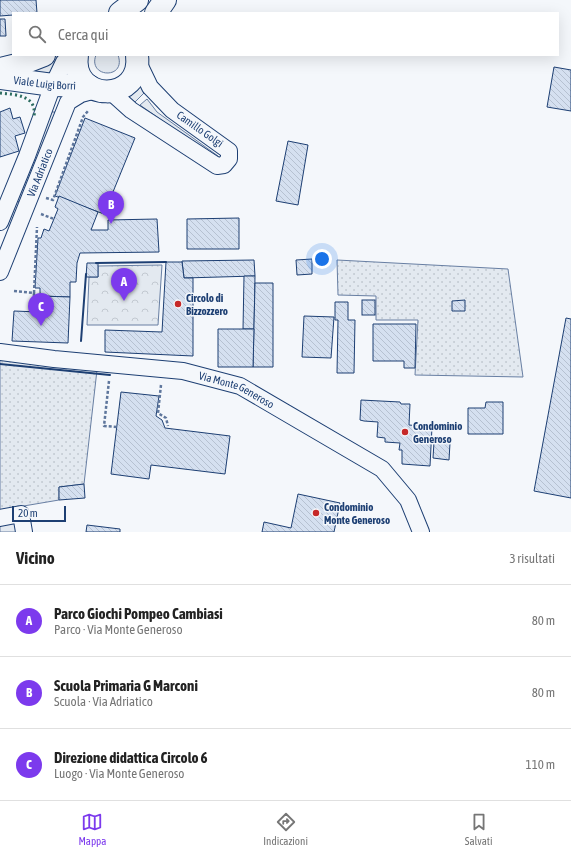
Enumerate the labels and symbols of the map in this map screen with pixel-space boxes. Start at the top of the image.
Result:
street label: Viale Luigi Borri [13,74,76,92]
street label: Camillo Golgi [174,109,226,149]
street label: Via Adriatico [25,147,55,199]
pin: B [98,191,124,224]
your location [312,249,332,269]
pin: A [111,268,137,301]
place label: Circolo di Bizzozzero [186,292,228,317]
pin: C [28,293,54,326]
marker: Circolo di Bizzozzero [173,299,183,309]
street label: Via Monte Generoso [198,369,276,411]
place label: Condominio Generoso [413,420,462,445]
marker: Condominio Generoso [400,427,410,437]
place label: Condominio Monte Generoso [324,501,390,526]
scale bar [12,504,66,523]
marker: Condominio Monte Generoso [311,508,321,518]

